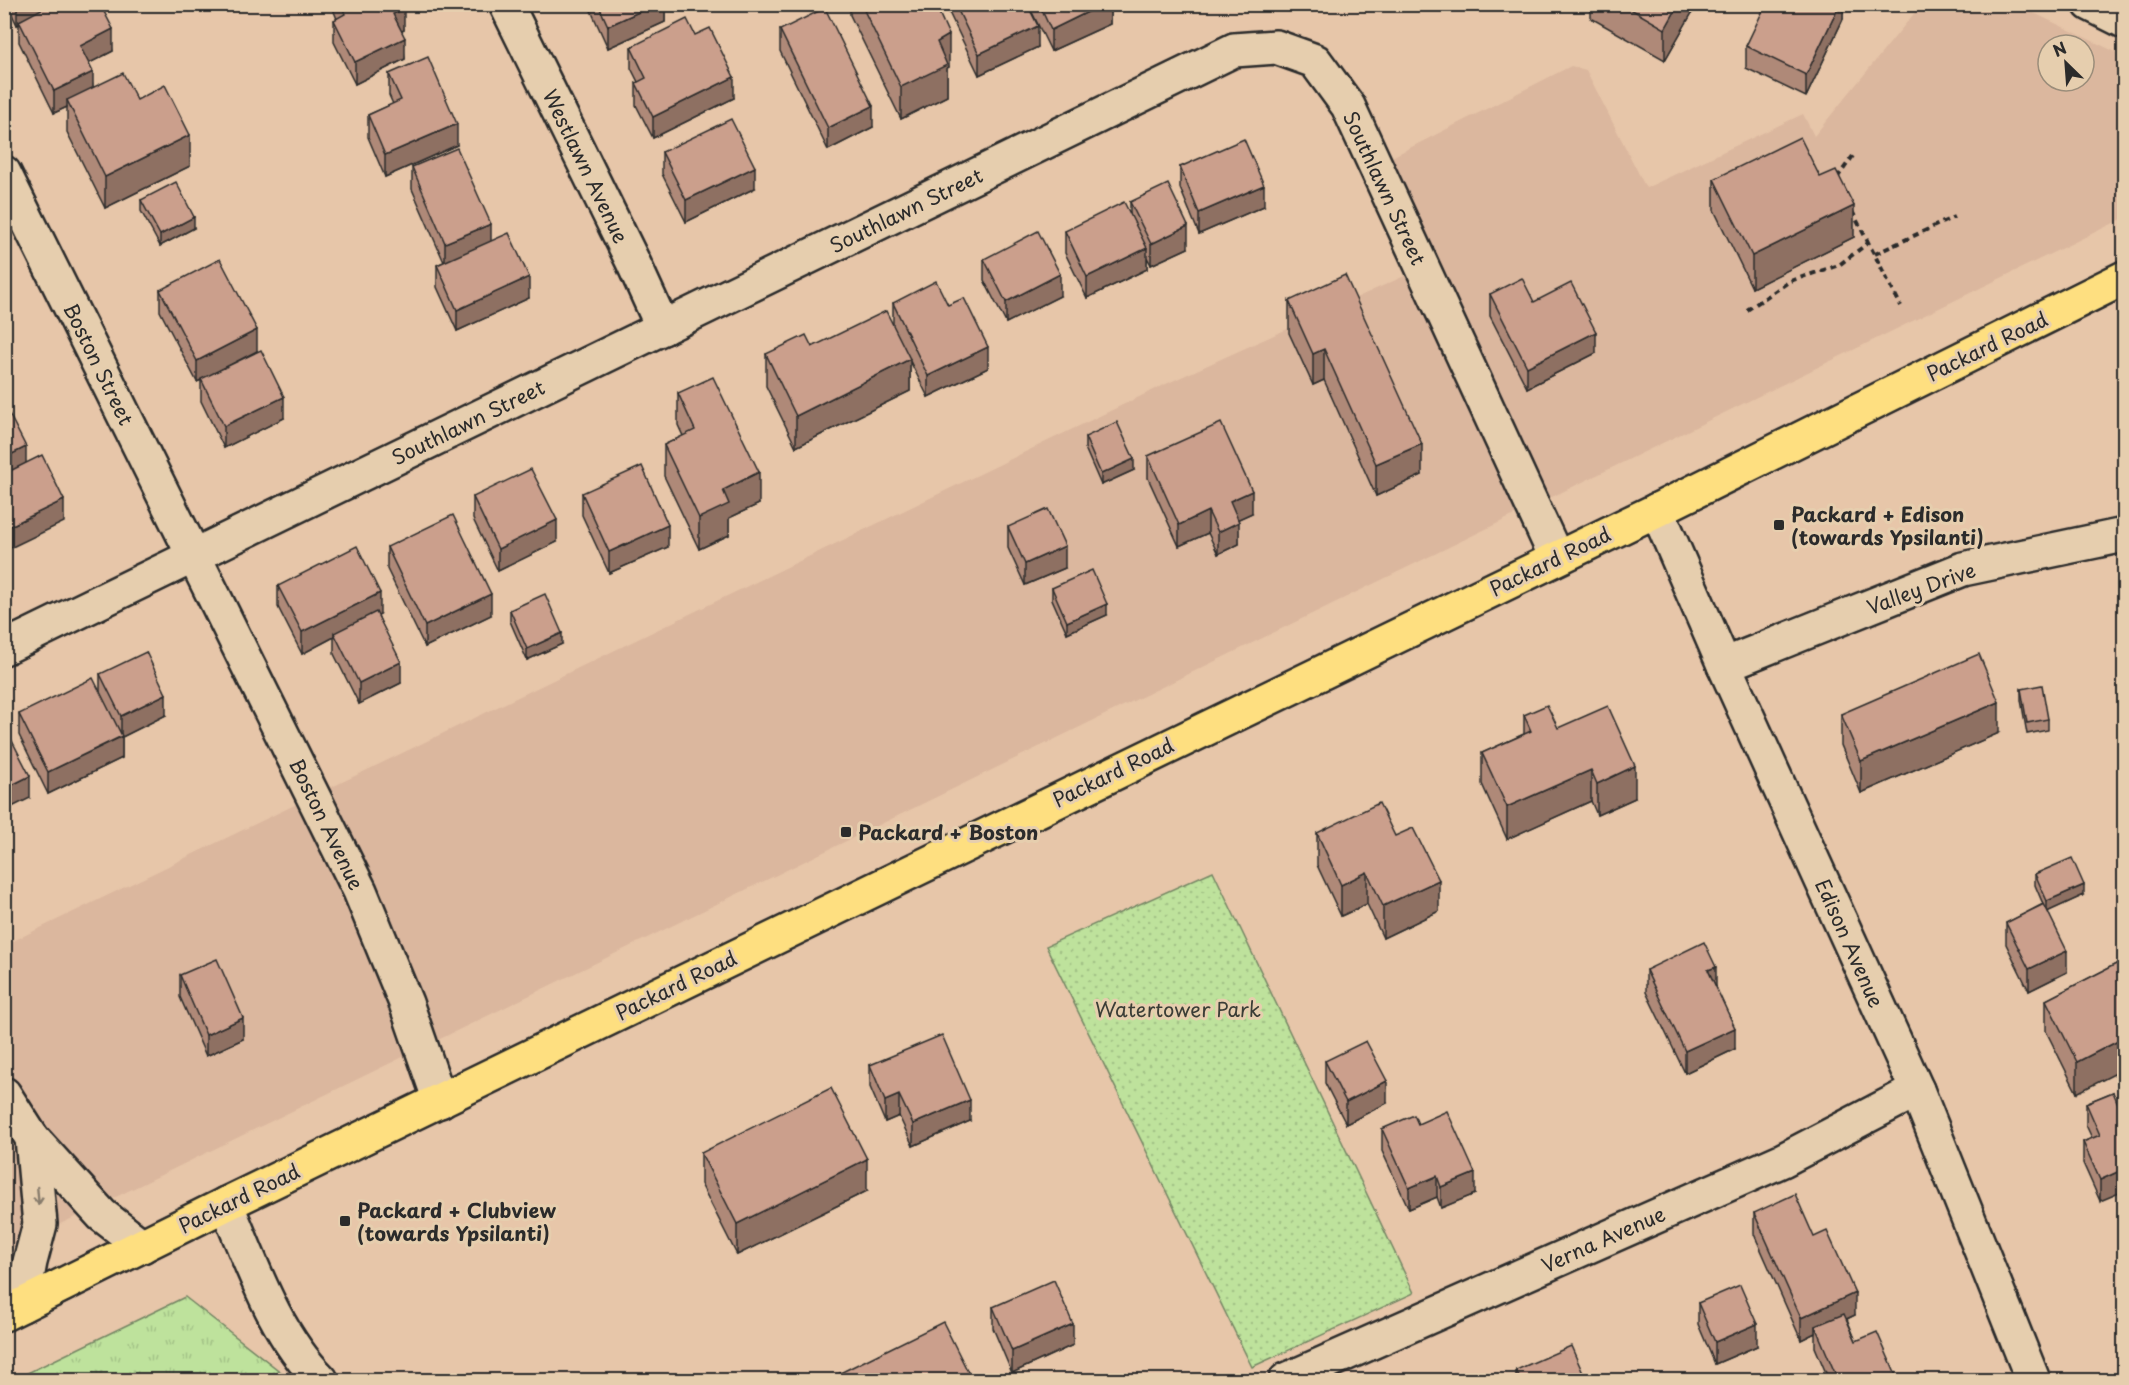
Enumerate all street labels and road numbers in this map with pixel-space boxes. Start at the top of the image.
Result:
street label: Westlawn Avenue [536,84,636,248]
street label: Southlawn Street [1336,106,1434,270]
street label: Southlawn Street [824,160,988,260]
street label: Boston Street [56,298,142,430]
street label: Packard Road [1921,304,2053,388]
street label: Southlawn Street [386,372,550,472]
street label: Packard Road [1484,519,1616,603]
street label: Valley Drive [1862,554,1980,622]
street label: Packard Road [1047,730,1179,814]
street label: Boston Avenue [282,753,372,895]
street label: Edison Avenue [1808,874,1892,1012]
street label: Packard Road [610,943,742,1027]
street label: Packard Road [173,1156,305,1240]
street label: Verna Avenue [1536,1198,1670,1280]

